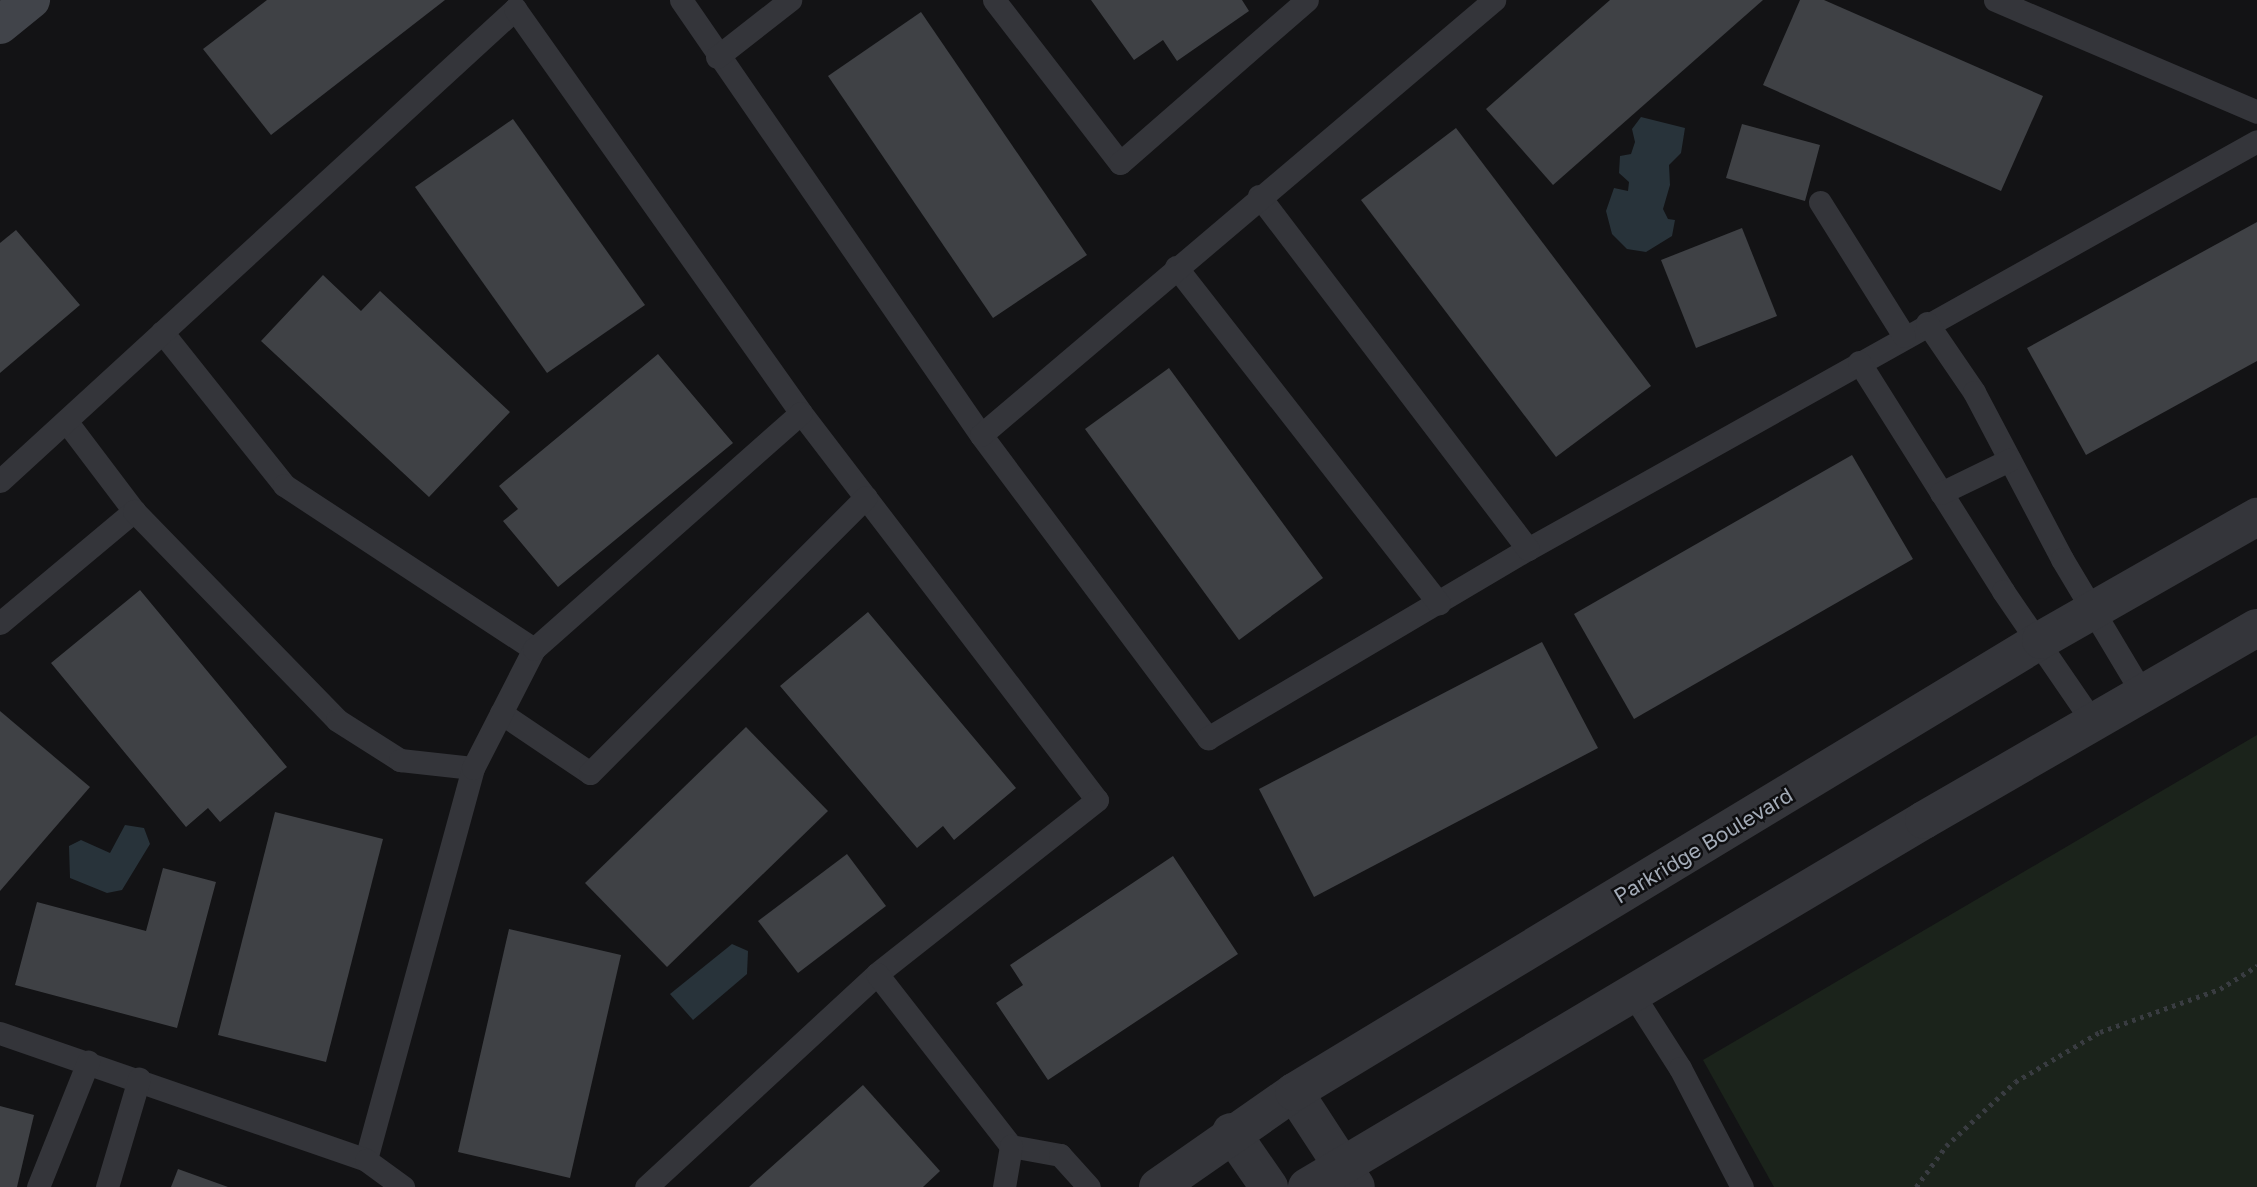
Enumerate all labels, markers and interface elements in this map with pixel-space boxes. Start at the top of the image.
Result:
street label: Parkridge Boulevard [1609,782,1797,908]

